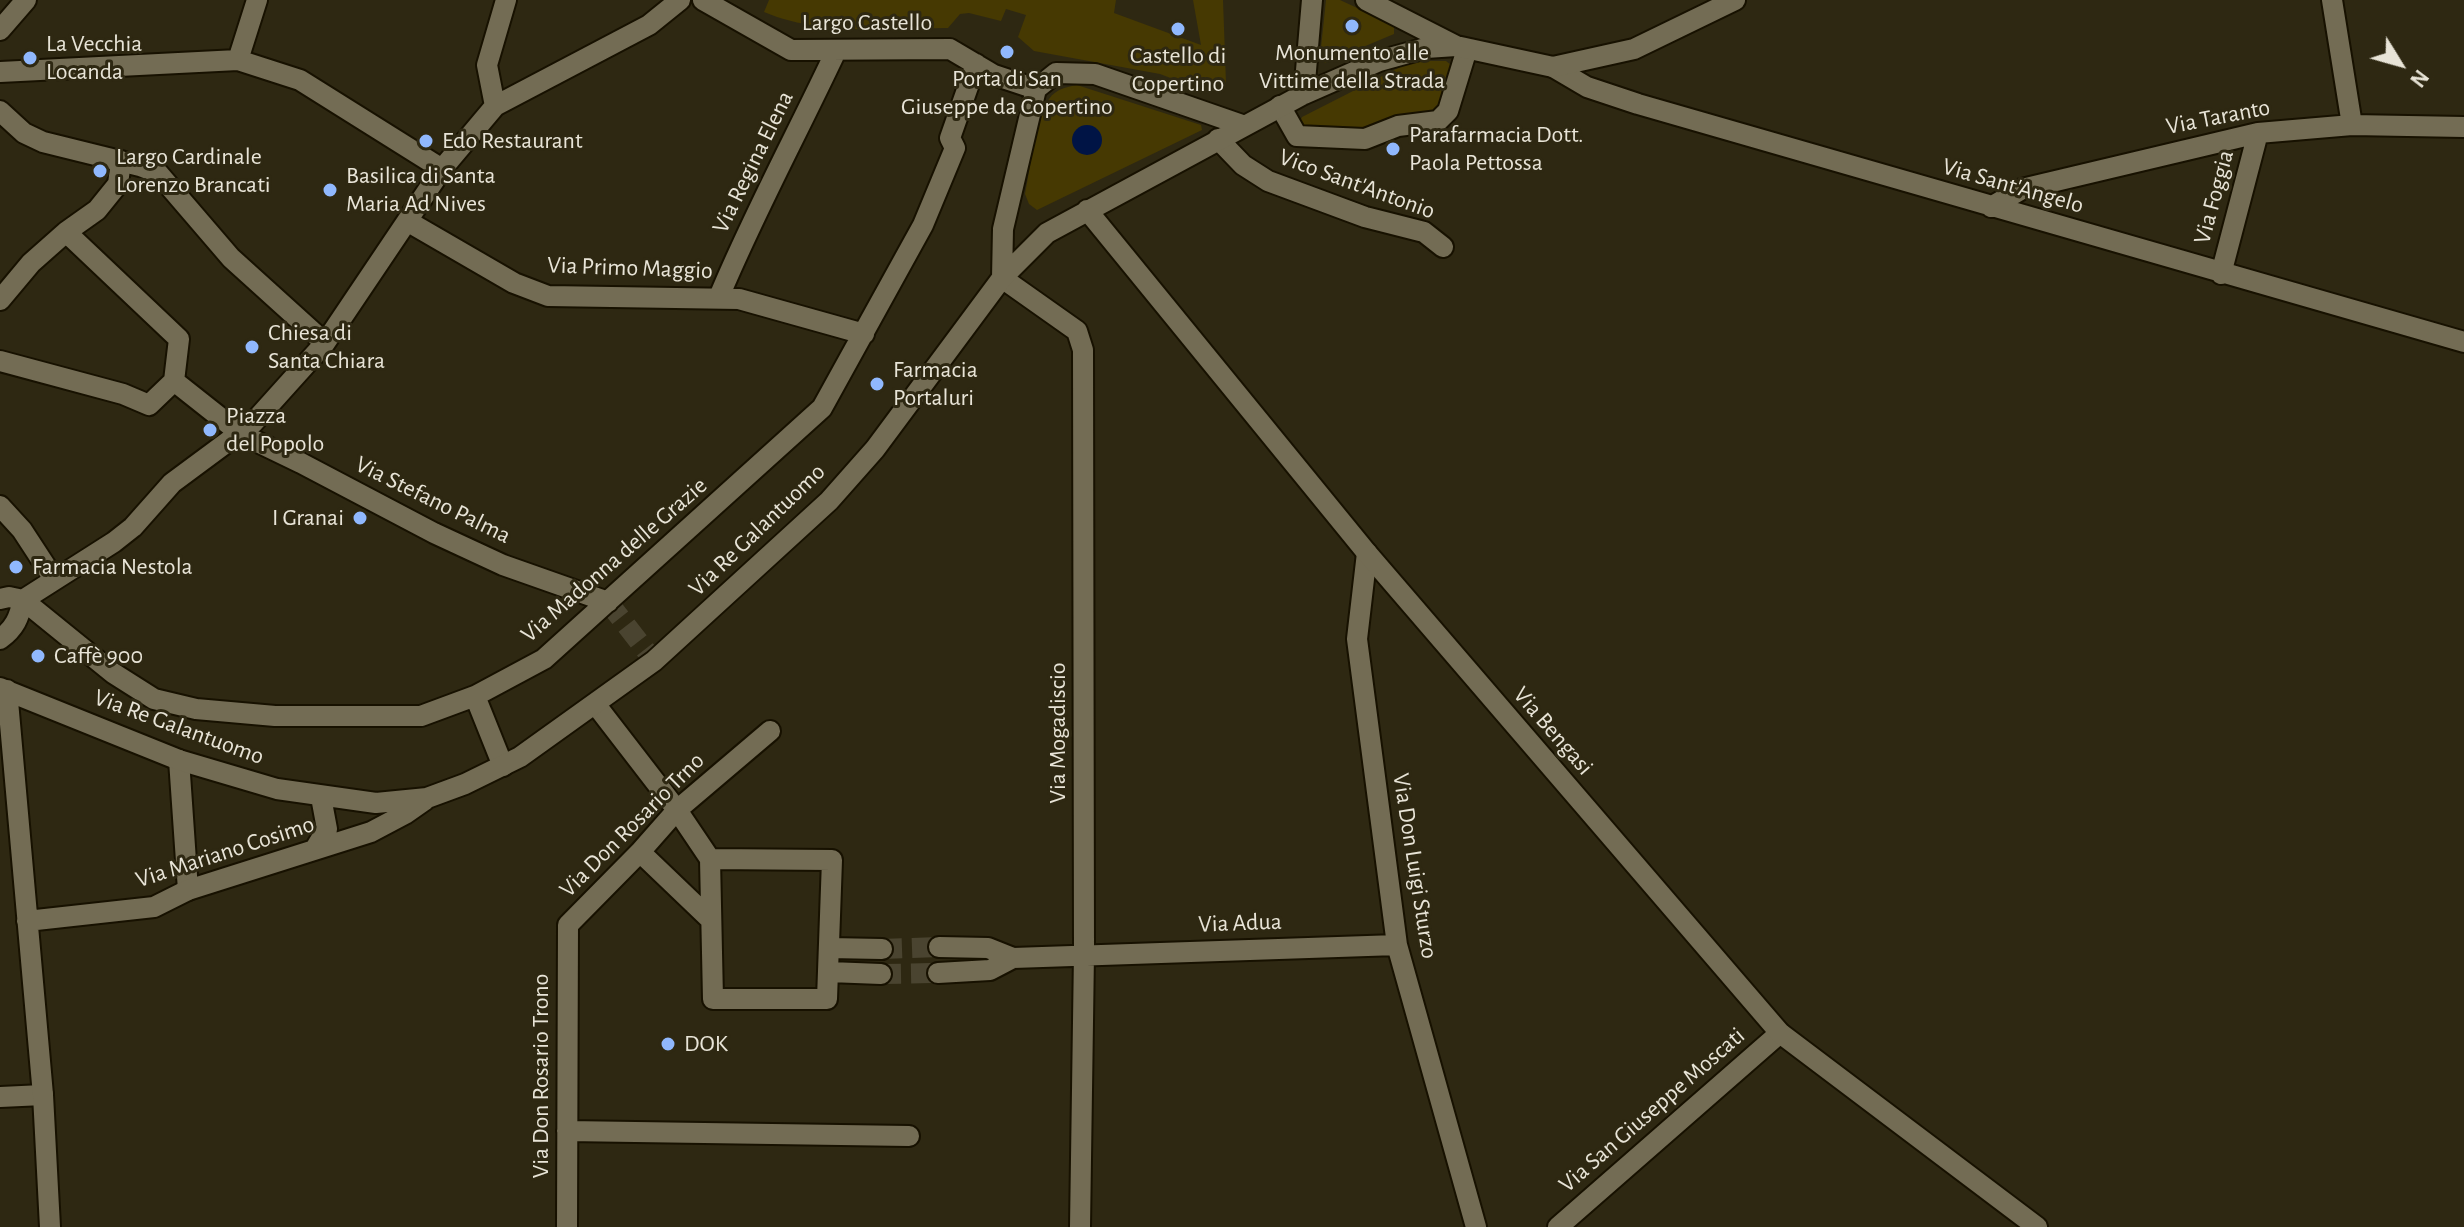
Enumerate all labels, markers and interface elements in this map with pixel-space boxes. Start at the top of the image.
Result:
street label: Largo Castello [802,9,932,37]
marker: Monumento alle Vittime della Strada [1343,17,1361,35]
marker: Castello di Copertino [1169,20,1187,38]
north arrow [2360,24,2440,104]
place label: La Vecchia Locanda [46,30,142,86]
place label: Monumento alle Vittime della Strada [1259,39,1445,95]
place label: Castello di Copertino [1130,42,1226,98]
marker: Porta di San Giuseppe da Copertino [998,43,1016,61]
marker: La Vecchia Locanda [21,49,39,67]
place label: Porta di San Giuseppe da Copertino [901,65,1113,121]
text: N [2406,66,2433,91]
street label: Via Regina Elena [706,86,800,238]
street label: Via Taranto [2164,93,2272,141]
place label: Parafarmacia Dott. Paola Pettossa [1409,121,1583,177]
place label: Edo Restaurant [442,127,583,155]
marker: Edo Restaurant [417,132,435,150]
marker: Parafarmacia Dott. Paola Pettossa [1384,140,1402,158]
street label: Vico Sant'Antonio [1275,142,1439,226]
place label: Largo Cardinale Lorenzo Brancati [116,143,271,199]
street label: Via Foggia [2188,147,2240,247]
street label: Via Sant'Angelo [1939,152,2087,220]
marker: Largo Cardinale Lorenzo Brancati [91,162,109,180]
place label: Basilica di Santa Maria Ad Nives [346,162,495,218]
marker: Basilica di Santa Maria Ad Nives [321,181,339,199]
street label: Via Primo Maggio [547,251,713,285]
place label: Chiesa di Santa Chiara [268,319,385,375]
marker: Chiesa di Santa Chiara [243,338,261,356]
place label: Farmacia Portaluri [893,356,978,412]
marker: Farmacia Portaluri [868,375,886,393]
place label: Piazza del Popolo [226,402,324,458]
marker: Piazza del Popolo [201,421,219,439]
street label: Via Stefano Palma [351,450,515,550]
street label: Via Re Galantuomo [683,458,831,602]
street label: Via Madonna delle Grazie [515,471,713,649]
place label: I Granai [272,504,344,532]
marker: I Granai [351,509,369,527]
place label: Farmacia Nestola [32,553,193,581]
marker: Farmacia Nestola [7,558,25,576]
place label: Caffè 900 [54,642,143,670]
marker: Caffè 900 [29,647,47,665]
street label: Via Mogadiscio [1044,662,1072,804]
street label: Via Bengasi [1507,681,1599,781]
street label: Via Re Galantuomo [90,683,268,771]
street label: Via Don Rosario Trno [554,747,710,903]
street label: Via Don Luigi Sturzo [1386,771,1444,961]
street label: Via Mariano Cosimo [132,810,318,894]
street label: Via Adua [1198,907,1282,939]
street label: Via Don Rosario Trono [527,974,555,1178]
street label: Via San Giuseppe Moscati [1553,1021,1751,1199]
place label: DOK [684,1030,728,1058]
marker: DOK [659,1035,677,1053]

